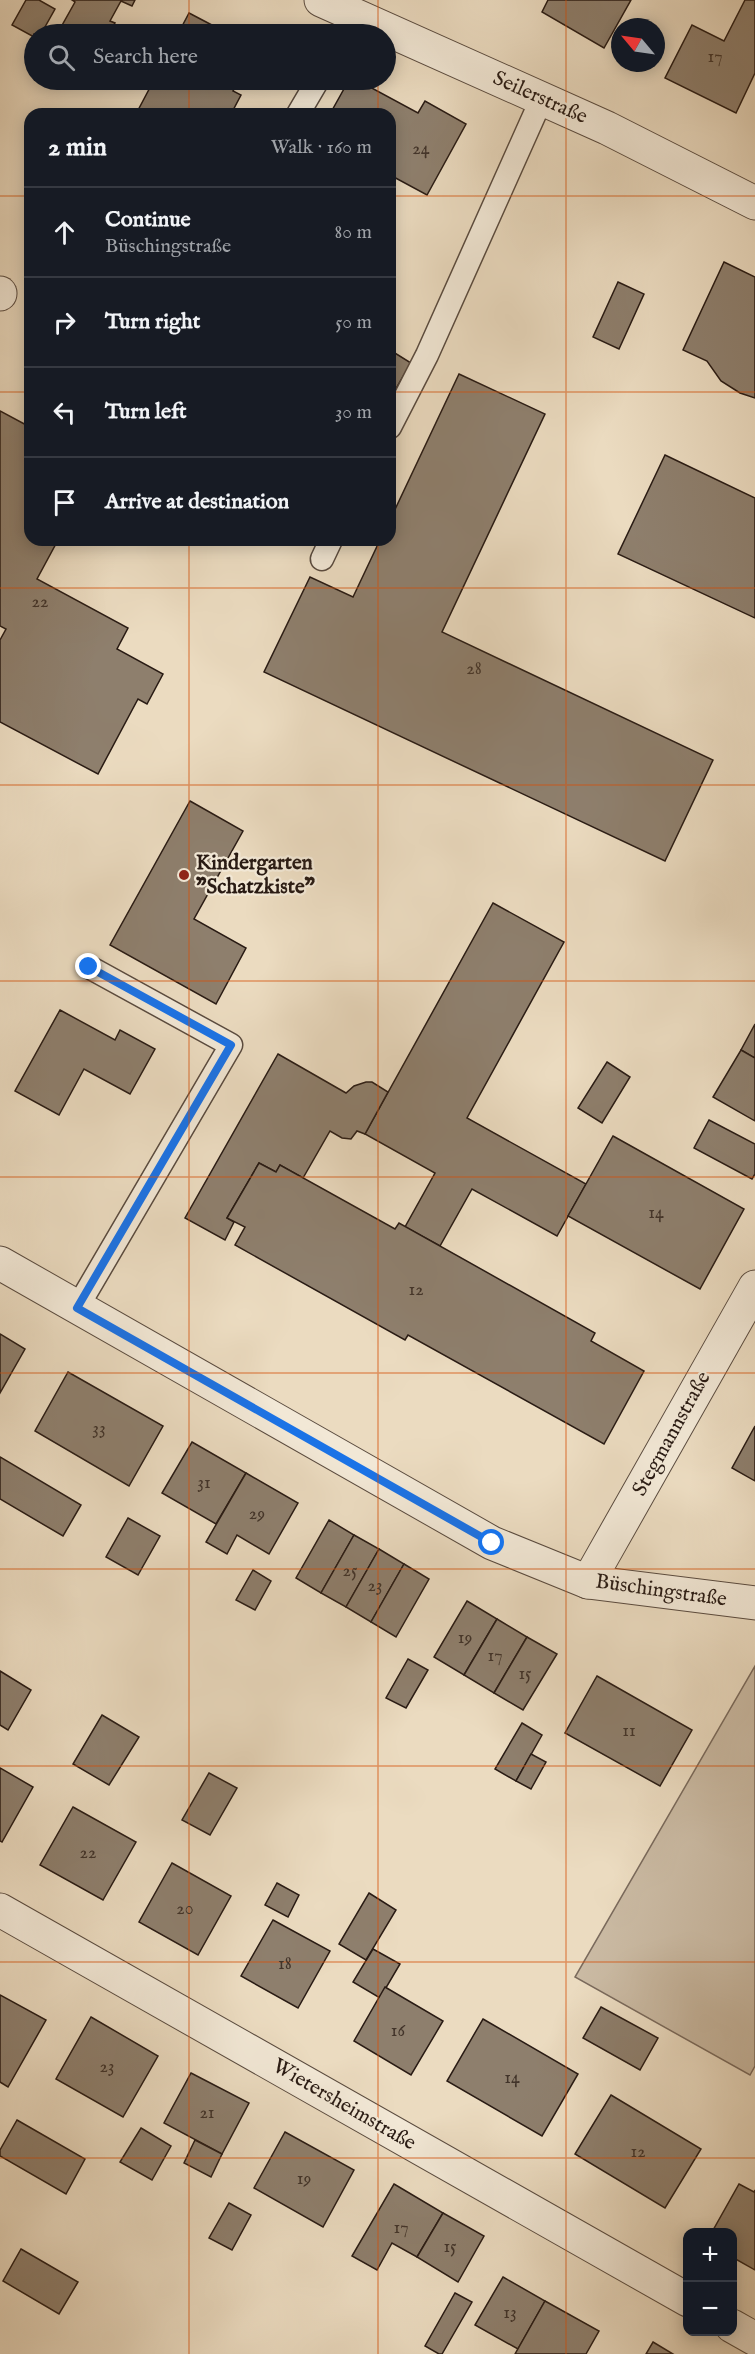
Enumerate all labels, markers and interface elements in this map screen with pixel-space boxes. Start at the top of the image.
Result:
north arrow [611,18,665,72]
search box [24,24,396,90]
icon: search [45,41,78,74]
text: Search here [93,43,198,71]
house number: 17 [707,46,723,69]
street label: Seilerstraße [488,65,592,131]
text: 2 min [48,131,107,164]
text: Walk · 160 m [271,135,372,160]
house number: 24 [412,138,430,161]
text: Continue [105,206,191,234]
icon: ahead [48,216,81,249]
text: 80 m [335,220,372,245]
text: Büschingstraße [105,234,231,259]
icon: right [48,306,81,339]
text: Turn right [105,308,200,336]
text: 50 m [335,310,372,335]
icon: left [48,396,81,429]
text: Turn left [105,398,187,426]
text: 30 m [335,400,372,425]
icon: arrive [48,486,81,519]
text: Arrive at destination [105,488,289,516]
house number: 22 [32,591,48,614]
house number: 28 [466,658,482,681]
place label: Kindergarten "Schatzkiste" [196,850,316,901]
marker: Kindergarten "Schatzkiste" [177,868,191,882]
route end [75,953,101,979]
house number: 14 [648,1202,664,1225]
house number: 12 [408,1279,424,1302]
street label: Stegmannstraße [627,1367,718,1501]
house number: 33 [92,1418,106,1441]
house number: 31 [197,1472,211,1495]
house number: 29 [249,1503,265,1526]
route start [478,1529,504,1555]
house number: 25 [343,1560,358,1583]
street label: Büschingstraße [594,1568,729,1614]
house number: 23 [367,1575,383,1598]
house number: 19 [458,1627,472,1650]
house number: 17 [487,1645,503,1668]
house number: 15 [518,1663,532,1686]
house number: 11 [622,1720,636,1743]
house number: 22 [80,1842,96,1865]
house number: 20 [176,1898,194,1921]
house number: 18 [278,1953,292,1976]
house number: 16 [391,2020,406,2043]
street label: Wietersheimstraße [267,2053,421,2157]
house number: 23 [99,2056,115,2079]
house number: 14 [504,2067,520,2090]
house number: 21 [199,2102,215,2125]
house number: 12 [630,2141,646,2164]
house number: 19 [297,2168,311,2191]
house number: 17 [393,2217,409,2240]
map controls [683,2228,737,2336]
button: + [683,2228,737,2282]
house number: 15 [443,2236,457,2259]
button: − [683,2282,737,2336]
house number: 13 [503,2302,517,2325]

